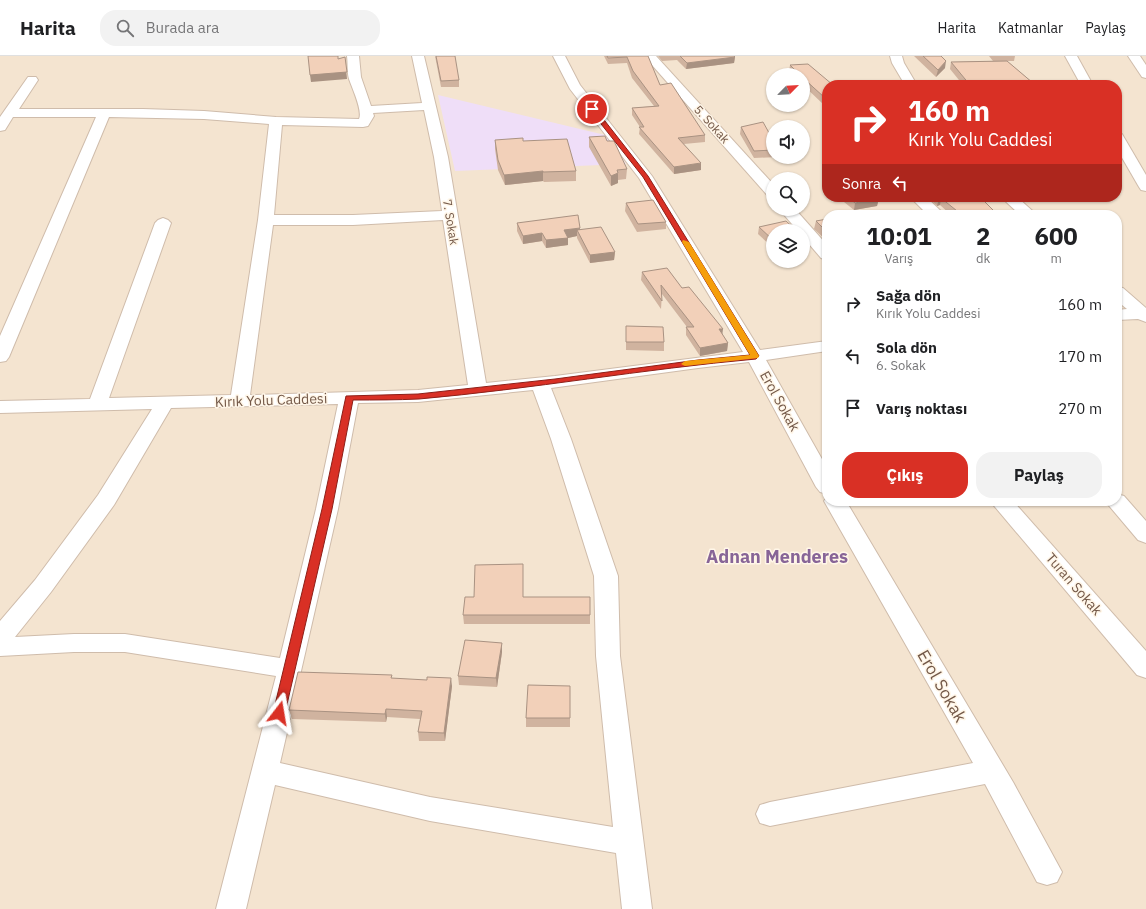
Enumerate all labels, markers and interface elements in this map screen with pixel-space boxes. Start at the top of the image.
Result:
search box [100,10,380,46]
text: Harita [20,16,76,40]
icon: search [114,17,136,39]
text: Burada ara [146,18,219,37]
text: Harita [938,19,976,37]
text: Katmanlar [998,19,1063,37]
text: Paylaş [1085,19,1126,37]
north arrow [766,68,810,112]
map controls [766,68,810,268]
pin [575,92,609,126]
text: 160 m [908,92,990,129]
icon: right [842,96,894,148]
icon: arrive [581,98,603,120]
street label: 5. Sokak [691,102,733,147]
button: sound [766,120,810,164]
text: Kırık Yolu Caddesi [908,128,1053,151]
button: search [766,172,810,216]
icon: left [889,172,911,194]
text: Sonra [842,174,881,193]
street label: 7. Sokak [440,198,462,247]
text: 10:01 [866,220,932,252]
text: 2 [976,220,990,252]
text: 600 [1035,220,1078,252]
button: layers [766,224,810,268]
text: Varış [885,250,913,267]
text: dk [976,250,990,267]
text: m [1050,250,1062,267]
text: Sağa dön [876,286,941,305]
icon: right [842,293,864,315]
text: 160 m [1058,295,1102,314]
text: Kırık Yolu Caddesi [876,305,980,322]
text: Sola dön [876,338,937,357]
icon: left [842,345,864,367]
text: 170 m [1058,347,1102,366]
text: 6. Sokak [876,357,926,374]
street label: Erol Sokak [756,368,804,435]
street label: Kırık Yolu Caddesi [214,389,328,411]
icon: arrive [842,397,864,419]
text: Varış noktası [876,399,967,418]
text: 270 m [1058,399,1102,418]
button: Çıkış [842,452,968,498]
button: Paylaş [976,452,1102,498]
district label: Adnan Menderes [706,545,848,568]
street label: Turan Sokak [1042,549,1107,620]
street label: Erol Sokak [912,646,972,726]
position arrow [258,692,300,734]

